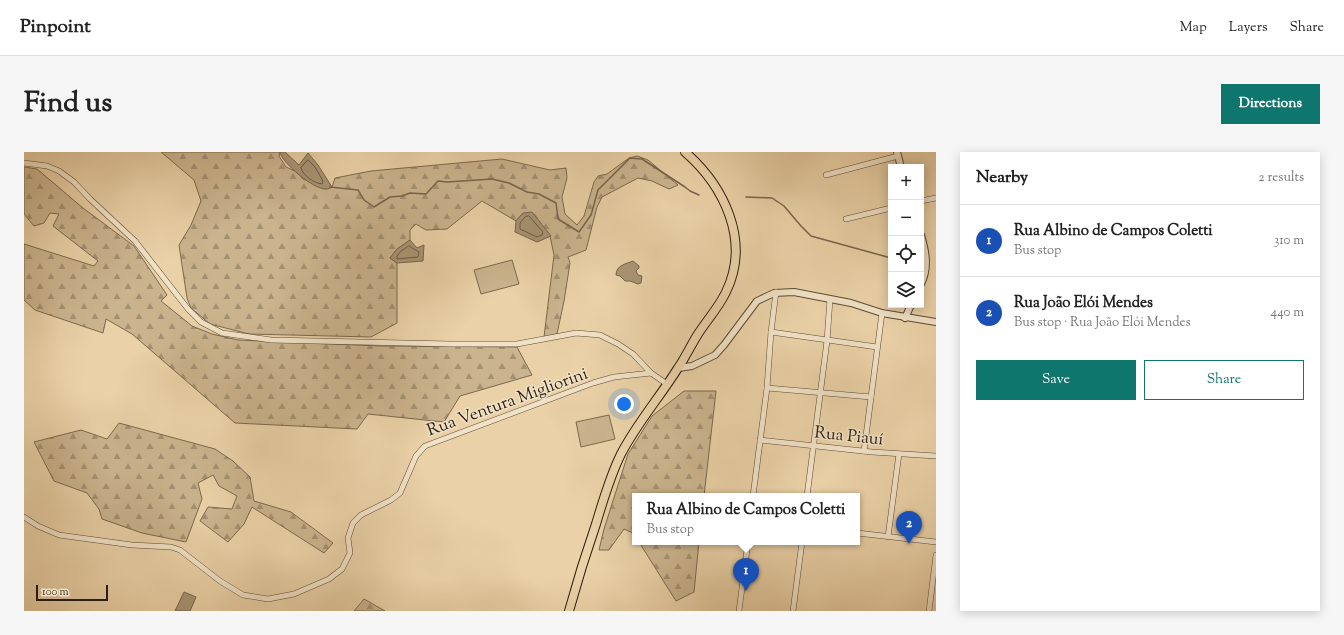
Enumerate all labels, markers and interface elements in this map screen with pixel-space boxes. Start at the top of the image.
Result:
text: Pinpoint [20,14,91,41]
text: Map [1180,18,1207,38]
text: Layers [1229,18,1267,38]
text: Share [1289,18,1324,38]
text: Find us [24,84,112,124]
button: Directions [1221,84,1320,124]
map controls [888,164,924,308]
button: + [888,164,924,200]
text: Nearby [976,166,1028,190]
text: 2 results [1259,169,1304,187]
button: − [888,200,924,236]
text: Rua Albino de Campos Coletti [1014,221,1213,242]
text: 1 [987,232,991,250]
text: 310 m [1274,232,1304,250]
button: locate [888,236,924,272]
text: Bus stop [1014,242,1061,260]
button: layers [888,272,924,308]
text: Rua João Elói Mendes [1014,293,1153,314]
text: 2 [986,304,992,322]
text: 440 m [1271,304,1304,322]
text: Bus stop · Rua João Elói Mendes [1014,314,1191,332]
button: Save [976,360,1136,400]
button: Share [1144,360,1304,400]
street label: Rua Ventura Migliorini [424,363,592,443]
your location [614,394,634,414]
street label: Rua Piauí [813,421,885,453]
popup [632,493,860,545]
text: Rua Albino de Campos Coletti [647,500,845,521]
pin: 2 [896,511,922,544]
text: Bus stop [647,521,694,539]
pin: 1 [733,558,759,591]
scale bar [36,583,108,602]
text: 100 m [42,584,69,600]

